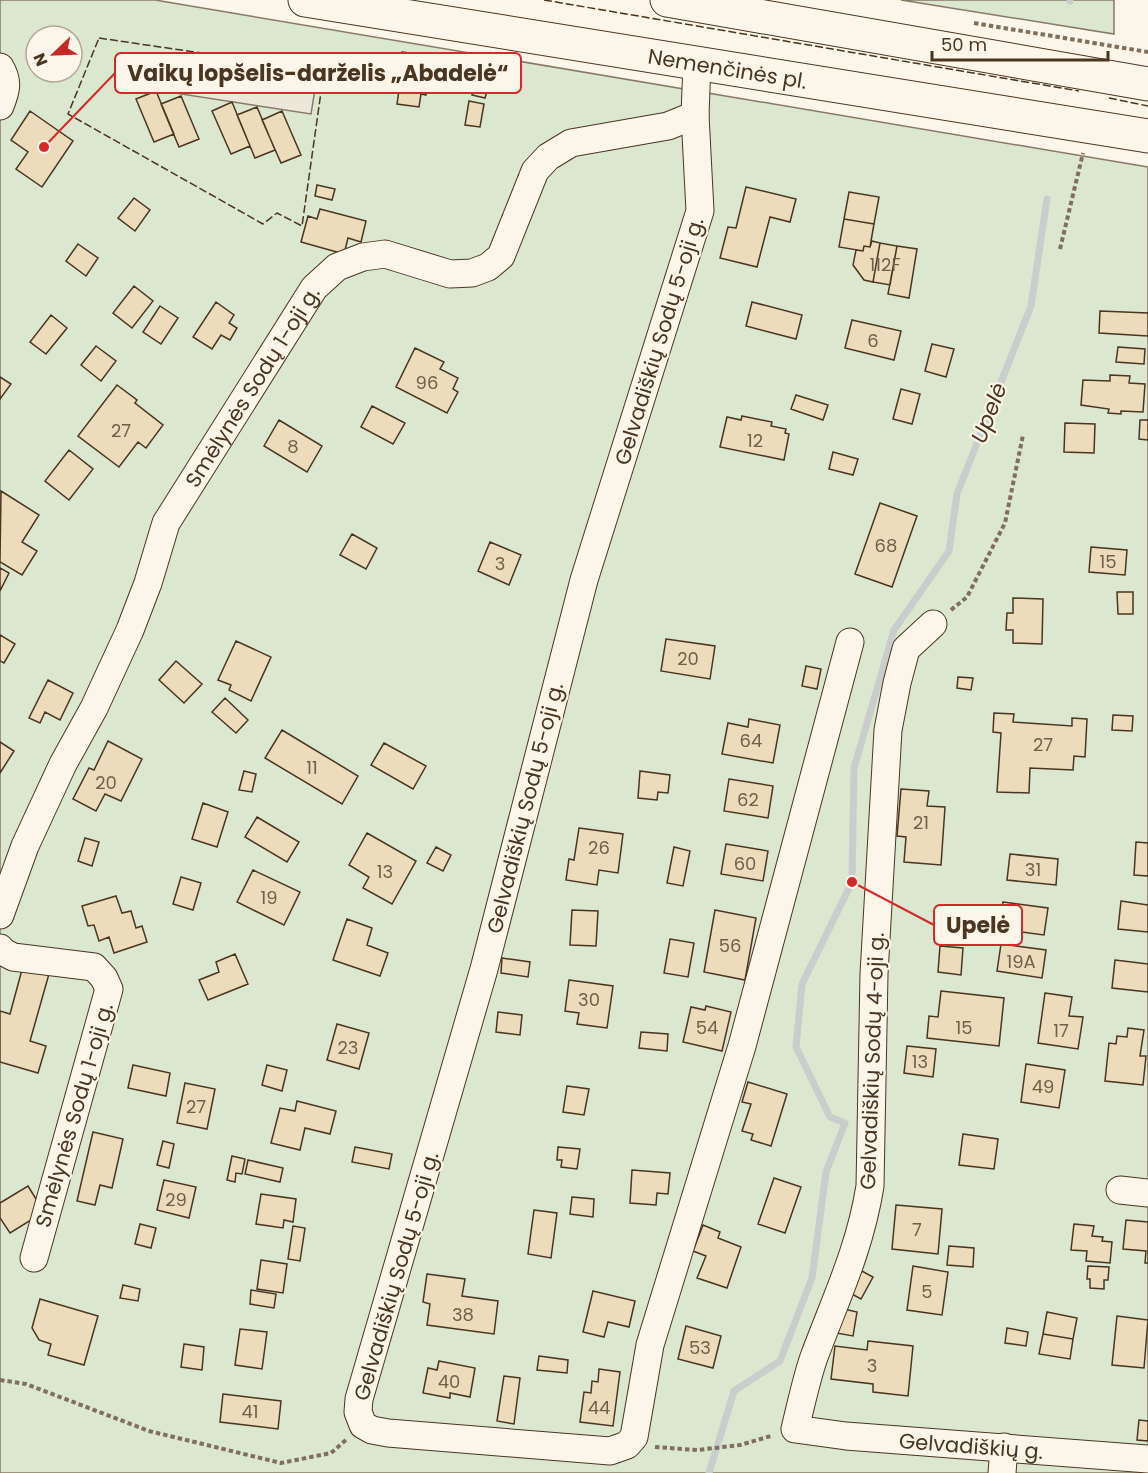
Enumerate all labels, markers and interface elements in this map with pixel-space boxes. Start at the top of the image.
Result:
north arrow [24,24,84,84]
scale bar [932,24,1108,62]
text: 50 m [941,32,987,57]
street label: Nemenčinės pl. [646,41,809,95]
text: N [28,50,54,70]
callout: Vaikų lopšelis-darželis „Abadelė“ [115,53,521,93]
text: Vaikų lopšelis-darželis „Abadelė“ [127,58,509,89]
street label: Gelvadiškių Sodų 5-oji g. [607,214,711,468]
house number: 112F [870,252,900,277]
street label: Smėlynės Sodų 1-oji g. [178,280,326,493]
house number: 6 [867,328,879,353]
house number: 96 [416,370,438,395]
water label: Upelė [963,378,1015,448]
house number: 27 [111,418,131,443]
house number: 12 [747,428,763,453]
house number: 8 [287,434,299,459]
house number: 68 [875,533,897,558]
house number: 15 [1099,549,1117,574]
house number: 3 [495,551,505,576]
house number: 20 [677,646,699,671]
street label: Gelvadiškių Sodų 5-oji g. [480,679,570,937]
house number: 64 [740,728,762,753]
house number: 27 [1033,732,1053,757]
house number: 11 [306,755,318,780]
house number: 20 [95,770,117,795]
house number: 62 [737,787,759,812]
house number: 21 [913,810,929,835]
house number: 26 [588,835,610,860]
house number: 60 [734,851,756,876]
house number: 31 [1025,857,1041,882]
house number: 13 [377,859,393,884]
house number: 19 [260,885,278,910]
callout: Upelė [934,905,1022,945]
text: Upelė [946,910,1010,941]
street label: Gelvadiškių Sodų 4-oji g. [853,932,891,1190]
house number: 56 [719,933,741,958]
house number: 19A [1006,949,1036,974]
house number: 30 [578,987,600,1012]
street label: Smėlynės Sodų 1-oji g. [28,999,120,1231]
house number: 54 [696,1015,718,1040]
house number: 15 [955,1015,973,1040]
house number: 17 [1053,1018,1069,1043]
house number: 23 [338,1035,358,1060]
house number: 13 [912,1049,928,1074]
house number: 49 [1032,1074,1054,1099]
house number: 27 [186,1094,206,1119]
street label: Gelvadiškių Sodų 5-oji g. [347,1148,445,1404]
house number: 29 [165,1187,187,1212]
house number: 7 [912,1217,922,1242]
house number: 5 [921,1279,933,1304]
house number: 38 [452,1302,474,1327]
house number: 53 [689,1335,711,1360]
house number: 3 [867,1353,877,1378]
house number: 40 [438,1369,460,1394]
house number: 44 [588,1395,610,1420]
house number: 41 [241,1399,259,1424]
street label: Gelvadiškių g. [898,1426,1044,1465]

